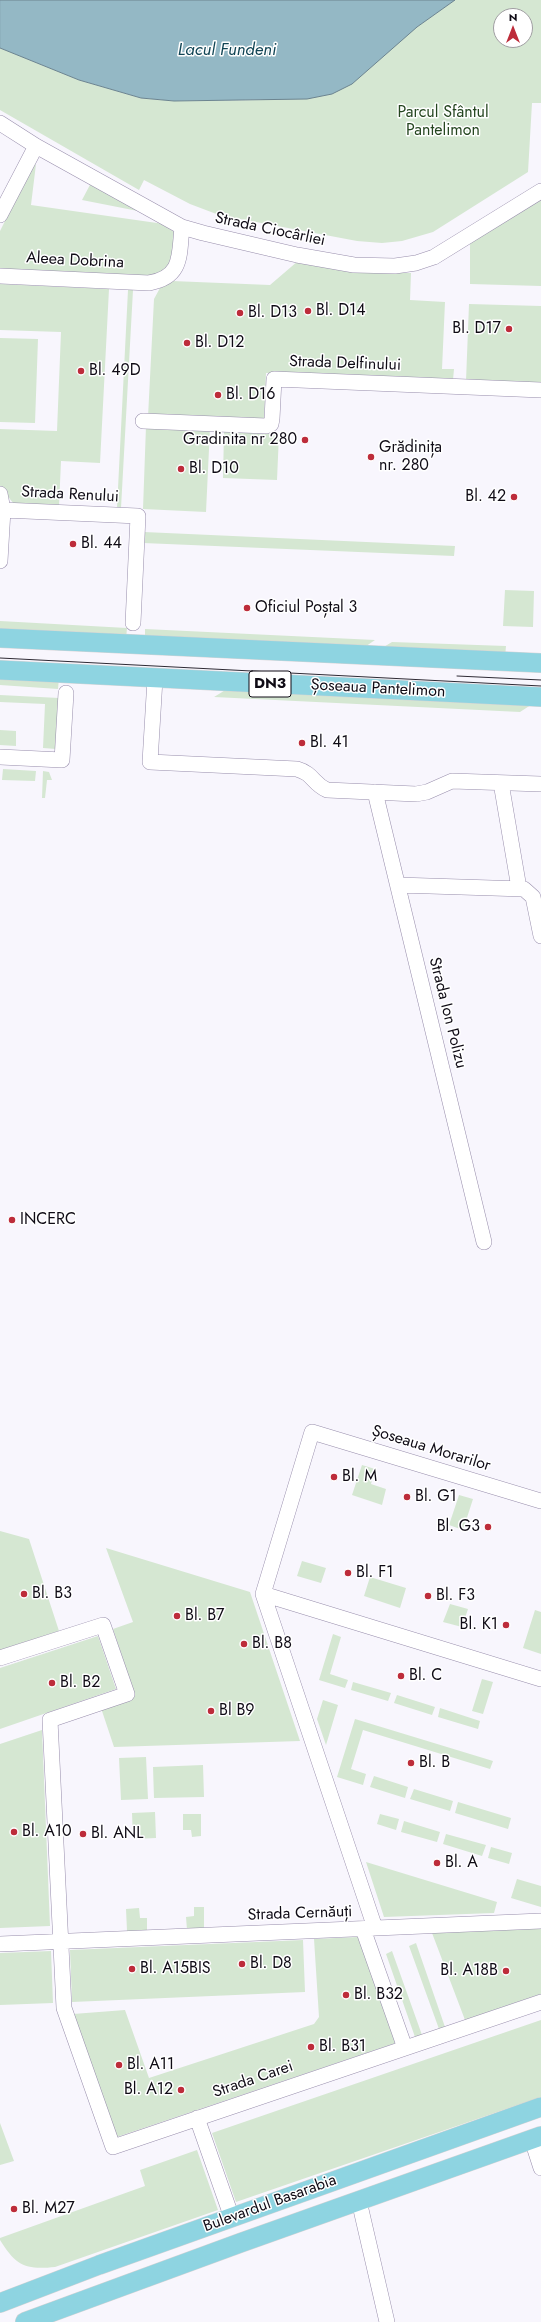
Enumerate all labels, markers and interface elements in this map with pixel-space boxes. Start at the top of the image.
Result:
north arrow [493,8,533,48]
text: N [509,9,517,25]
water label: Lacul Fundeni [178,41,276,61]
park label: Parcul Sfântul Pantelimon [397,103,489,141]
street label: Strada Ciocârliei [213,209,327,251]
street label: Aleea Dobrina [26,249,124,273]
place label: Bl. D14 [316,301,366,321]
place label: Bl. D13 [248,303,297,323]
marker: Bl. D14 [303,306,313,316]
marker: Bl. D13 [235,308,245,318]
place label: Bl. D17 [452,319,501,339]
marker: Bl. D17 [504,324,514,334]
place label: Bl. D12 [195,333,244,353]
marker: Bl. D12 [182,338,192,348]
street label: Strada Delfinului [289,352,401,376]
place label: Bl. 49D [89,361,141,381]
marker: Bl. 49D [76,366,86,376]
place label: Bl. D16 [226,385,276,405]
marker: Bl. D16 [213,390,223,400]
place label: Gradinita nr 280 [183,430,297,450]
marker: Gradinita nr 280 [300,435,310,445]
place label: Grădinița nr. 280 [379,438,442,476]
marker: Grădinița nr. 280 [366,452,376,462]
place label: Bl. D10 [189,459,239,479]
marker: Bl. D10 [176,464,186,474]
street label: Strada Renului [21,483,119,507]
place label: Bl. 42 [465,487,506,507]
marker: Bl. 42 [509,492,519,502]
place label: Bl. 44 [81,534,122,554]
marker: Bl. 44 [68,539,78,549]
place label: Oficiul Poștal 3 [255,598,357,618]
marker: Oficiul Poștal 3 [242,603,252,613]
road number: DN3 [249,671,291,697]
street label: Șoseaua Pantelimon [310,676,446,702]
place label: Bl. 41 [310,733,349,753]
marker: Bl. 41 [297,738,307,748]
street label: Strada Ion Polizu [424,956,470,1070]
place label: INCERC [20,1210,76,1230]
marker: INCERC [7,1215,17,1225]
street label: Șoseaua Morarilor [369,1422,493,1476]
place label: Bl. M [342,1467,377,1487]
marker: Bl. M [329,1472,339,1482]
place label: Bl. G1 [415,1487,457,1507]
marker: Bl. G1 [402,1492,412,1502]
place label: Bl. G3 [437,1517,480,1537]
marker: Bl. G3 [483,1522,493,1532]
place label: Bl. F1 [356,1563,393,1583]
marker: Bl. F1 [343,1568,353,1578]
place label: Bl. B3 [32,1584,72,1604]
place label: Bl. F3 [436,1586,475,1606]
marker: Bl. B3 [19,1589,29,1599]
marker: Bl. F3 [423,1591,433,1601]
place label: Bl. B7 [185,1606,224,1626]
marker: Bl. B7 [172,1611,182,1621]
place label: Bl. K1 [460,1615,498,1635]
marker: Bl. K1 [501,1620,511,1630]
place label: Bl. B8 [252,1634,292,1654]
marker: Bl. B8 [239,1639,249,1649]
place label: Bl. C [409,1666,442,1686]
marker: Bl. C [396,1671,406,1681]
place label: Bl. B2 [60,1673,100,1693]
marker: Bl. B2 [47,1678,57,1688]
place label: Bl B9 [219,1701,255,1721]
marker: Bl B9 [206,1706,216,1716]
place label: Bl. B [419,1753,450,1773]
marker: Bl. B [406,1758,416,1768]
place label: Bl. A10 [22,1822,72,1842]
place label: Bl. ANL [91,1824,143,1844]
marker: Bl. A10 [9,1827,19,1837]
marker: Bl. ANL [78,1829,88,1839]
place label: Bl. A [445,1853,478,1873]
marker: Bl. A [432,1858,442,1868]
street label: Strada Cernăuți [247,1903,353,1925]
place label: Bl. D8 [250,1954,292,1974]
place label: Bl. A15BIS [140,1959,211,1979]
marker: Bl. D8 [237,1959,247,1969]
place label: Bl. A18B [440,1961,498,1981]
marker: Bl. A15BIS [127,1964,137,1974]
marker: Bl. A18B [501,1966,511,1976]
place label: Bl. B32 [354,1985,403,2005]
marker: Bl. B32 [341,1990,351,2000]
place label: Bl. B31 [319,2037,366,2057]
marker: Bl. B31 [306,2042,316,2052]
place label: Bl. A11 [127,2055,174,2075]
street label: Strada Carei [210,2057,296,2103]
marker: Bl. A11 [114,2060,124,2070]
place label: Bl. A12 [124,2080,173,2100]
marker: Bl. A12 [176,2085,186,2095]
street label: Bulevardul Basarabia [201,2171,339,2237]
place label: Bl. M27 [22,2199,75,2219]
marker: Bl. M27 [9,2204,19,2214]

